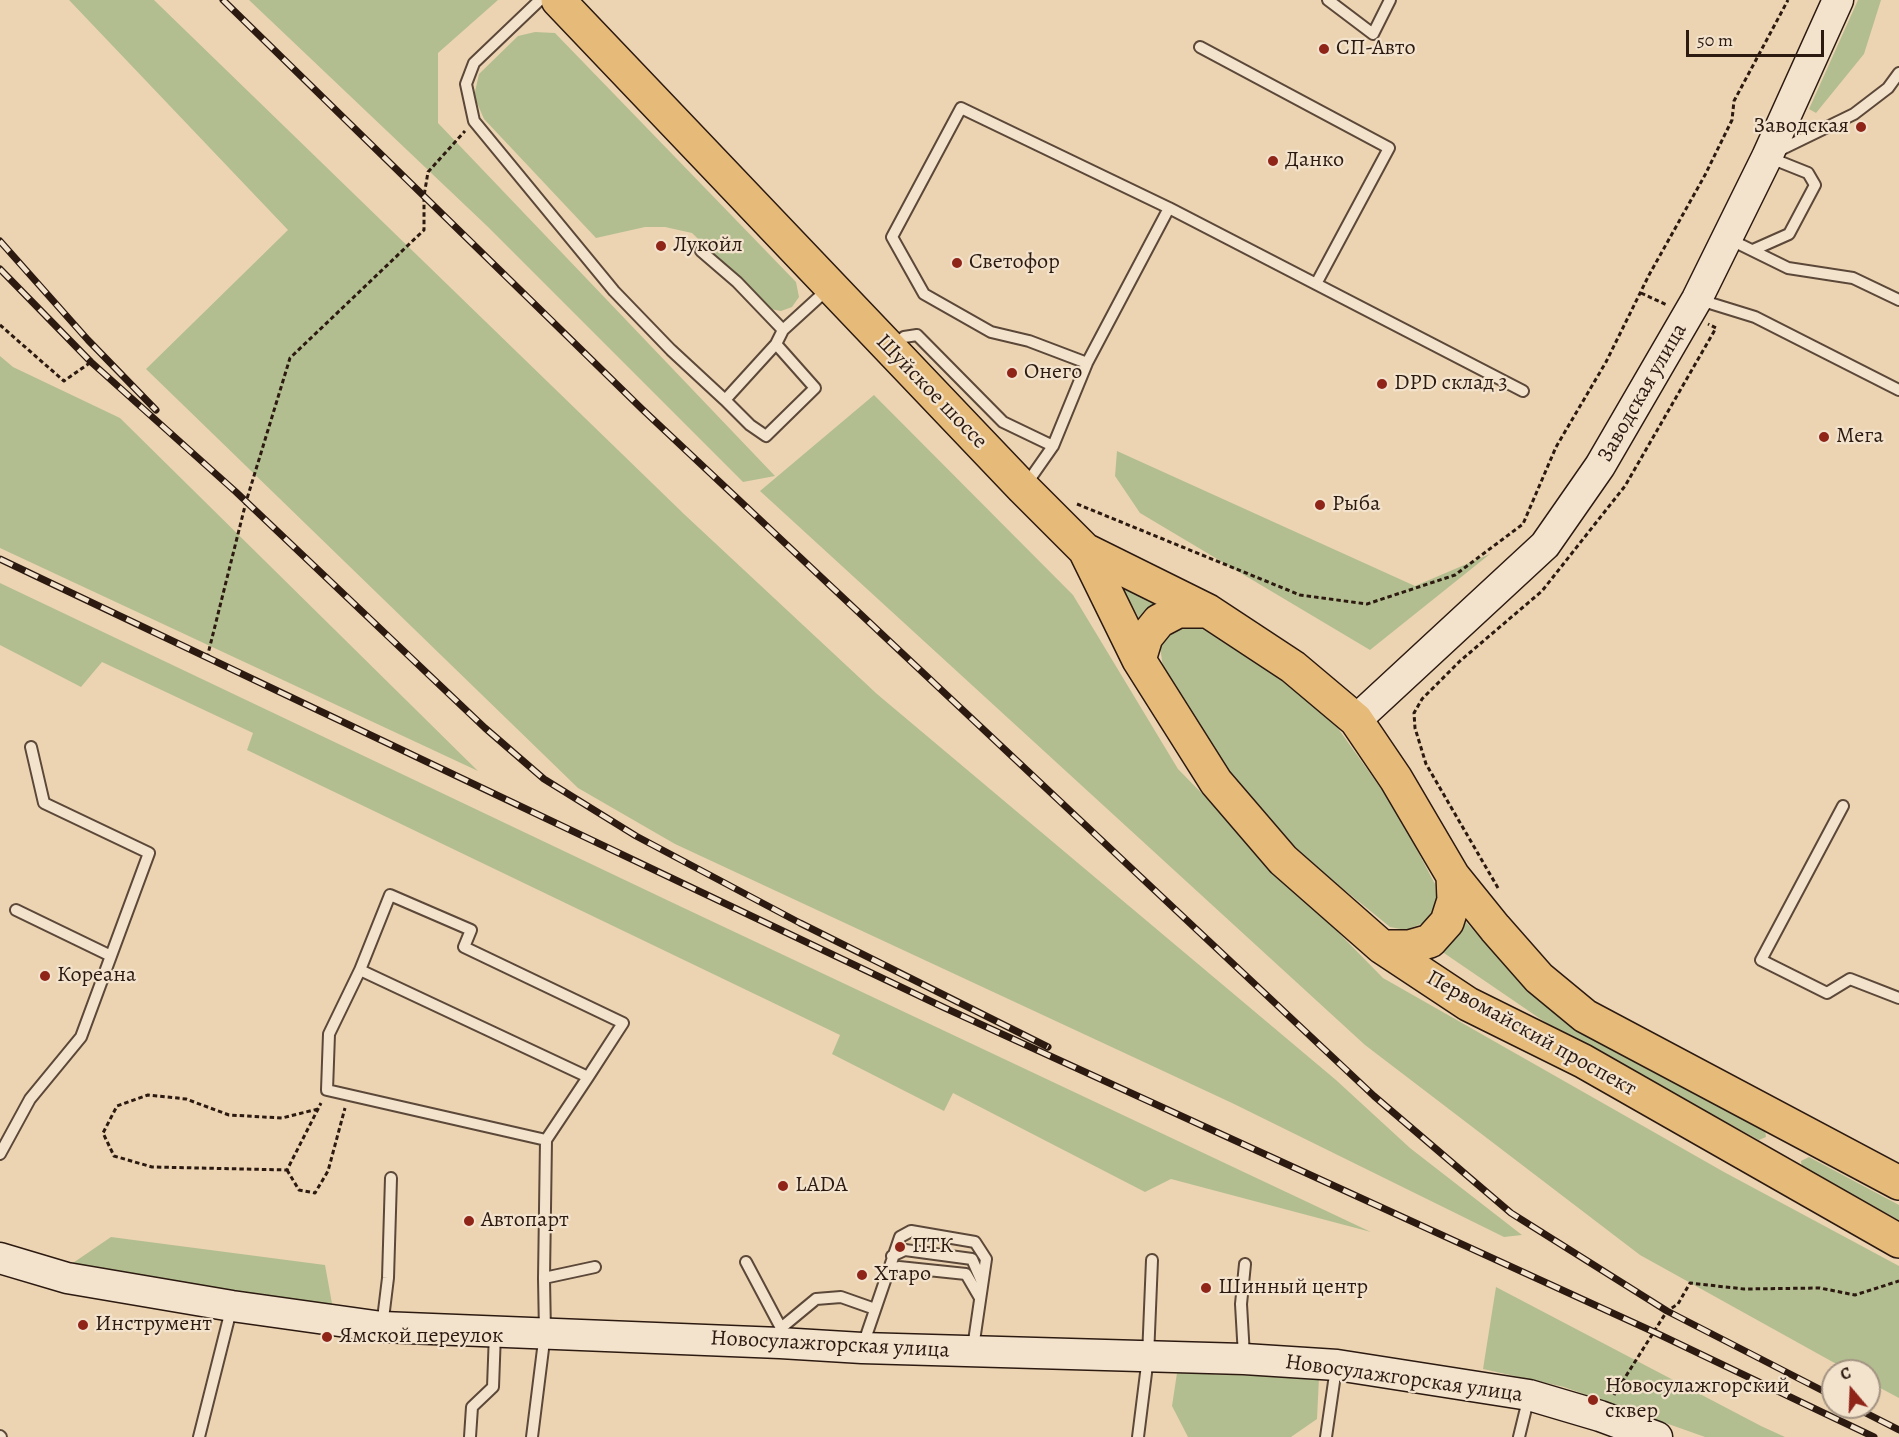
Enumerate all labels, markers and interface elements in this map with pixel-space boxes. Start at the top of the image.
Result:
scale bar [1689,18,1827,56]
text: 50 m [1697,28,1733,52]
place label: СП-Авто [1336,36,1416,62]
marker: СП-Авто [1317,42,1331,56]
place label: Заводская [1754,114,1849,140]
marker: Заводская [1854,120,1868,134]
place label: Данко [1285,148,1344,174]
marker: Данко [1266,154,1280,168]
place label: Лукойл [673,233,743,259]
marker: Лукойл [654,239,668,253]
place label: Светофор [969,250,1060,276]
marker: Светофор [950,256,964,270]
street label: Заводская улица [1593,319,1693,467]
street label: Шуйское шоссе [870,329,992,455]
place label: Онего [1024,360,1082,386]
marker: Онего [1005,366,1019,380]
place label: DPD склад 3 [1394,371,1508,397]
marker: DPD склад 3 [1375,377,1389,391]
place label: Мега [1836,424,1884,450]
marker: Мега [1817,430,1831,444]
place label: Рыба [1332,492,1380,518]
marker: Рыба [1313,498,1327,512]
place label: Кореана [57,963,136,989]
street label: Первомайский проспект [1422,965,1640,1103]
marker: Кореана [38,969,52,983]
place label: LADA [795,1173,848,1199]
marker: LADA [776,1179,790,1193]
place label: Автопарт [481,1208,569,1234]
marker: Автопарт [462,1214,476,1228]
place label: ПТК [912,1234,953,1260]
marker: ПТК [893,1240,907,1254]
place label: Хтаро [874,1262,931,1288]
marker: Хтаро [855,1268,869,1282]
place label: Шинный центр [1218,1275,1368,1301]
marker: Шинный центр [1199,1281,1213,1295]
place label: Инструмент [95,1312,212,1338]
marker: Инструмент [76,1318,90,1332]
place label: Ямской переулок [339,1324,503,1350]
street label: Новосулажгорская улица [710,1326,950,1364]
marker: Ямской переулок [320,1330,334,1344]
street label: Новосулажгорская улица [1284,1349,1524,1409]
north arrow [1821,1359,1881,1419]
text: С [1838,1362,1854,1386]
place label: Новосулажгорский сквер [1605,1374,1790,1426]
marker: Новосулажгорский сквер [1586,1393,1600,1407]

